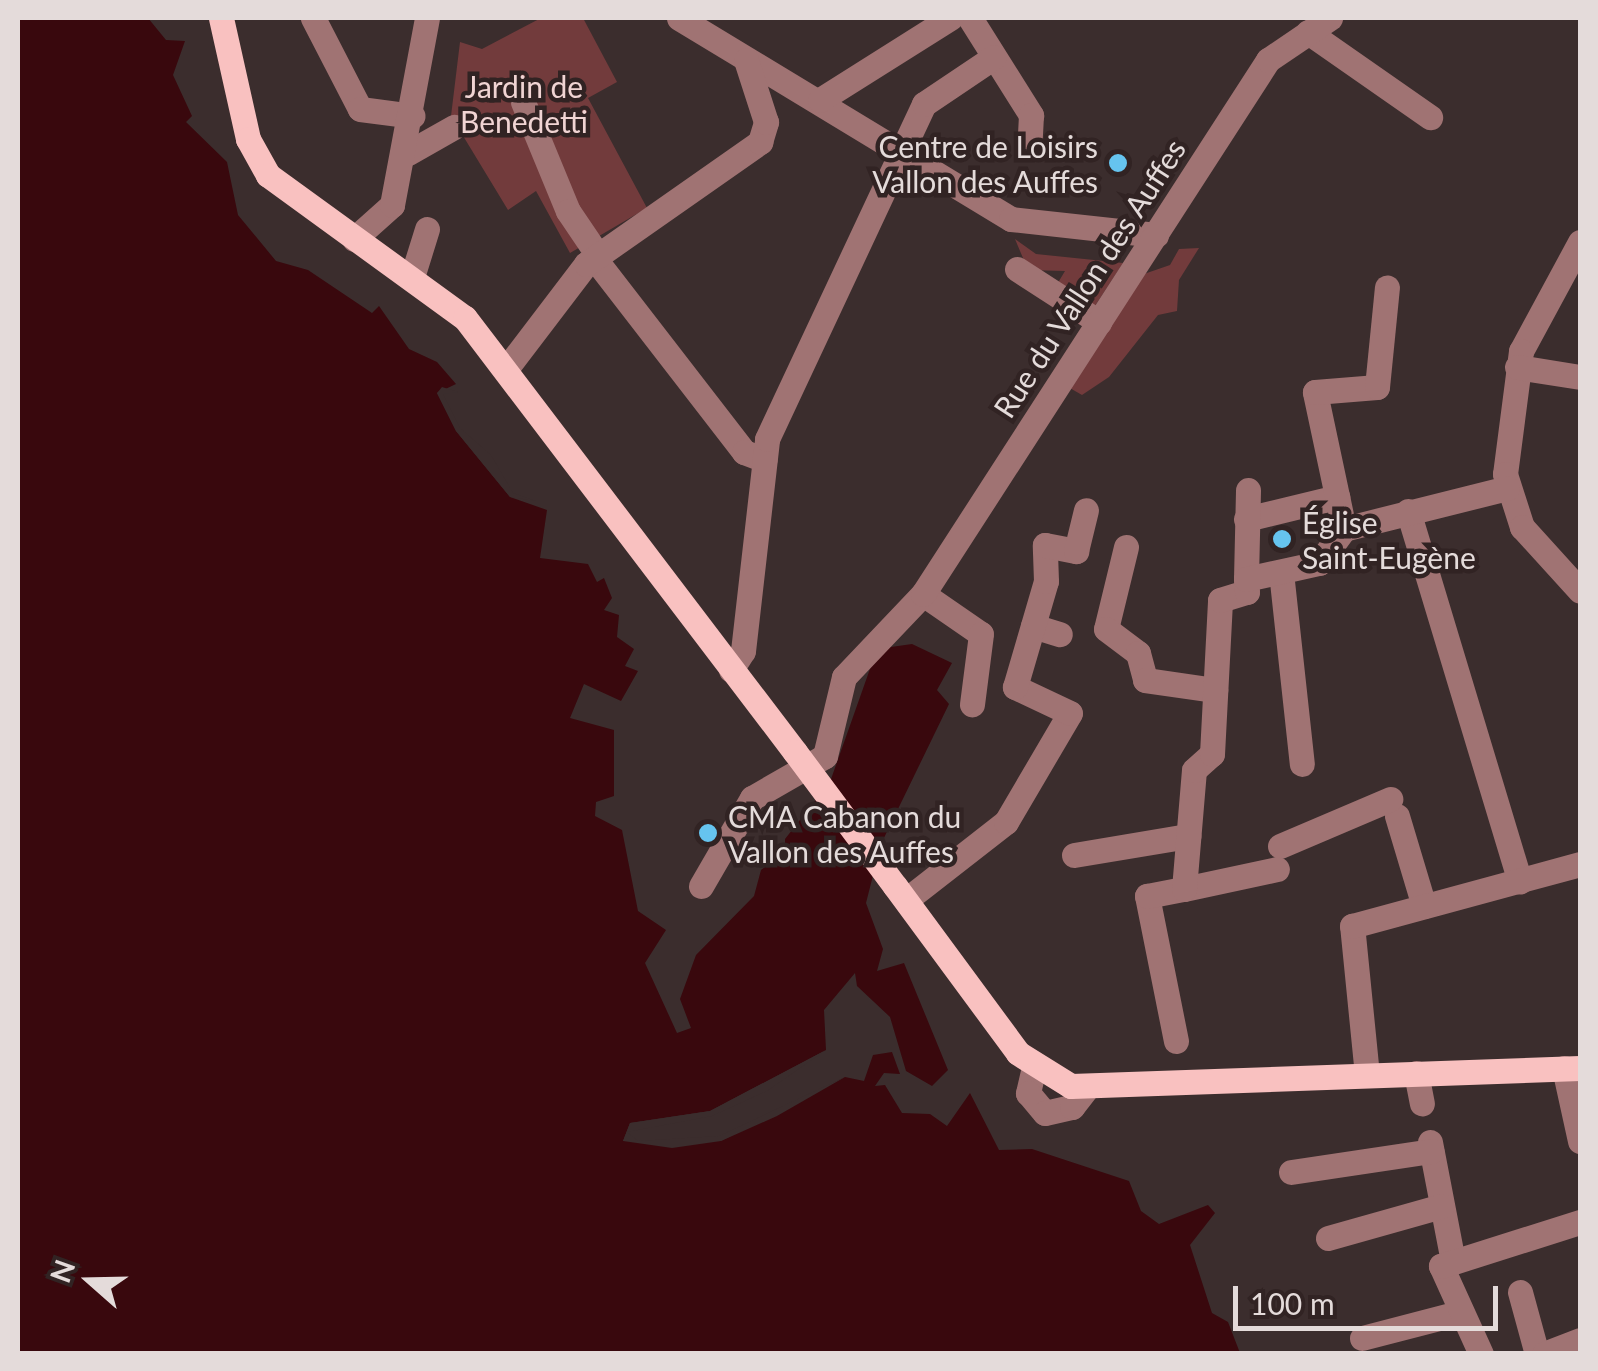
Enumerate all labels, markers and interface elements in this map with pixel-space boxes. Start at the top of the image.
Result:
park label: Jardin de Benedetti [460,68,588,138]
place label: Centre de Loisirs Vallon des Auffes [871,128,1098,198]
street label: Rue du Vallon des Auffes [985,131,1193,425]
marker: Centre de Loisirs Vallon des Auffes [1107,152,1129,174]
place label: Église Saint-Eugène [1302,504,1476,574]
marker: Église Saint-Eugène [1271,528,1293,550]
place label: CMA Cabanon du Vallon des Auffes [728,798,962,868]
marker: CMA Cabanon du Vallon des Auffes [697,822,719,844]
north arrow [40,1231,140,1331]
text: N [42,1255,81,1287]
scale bar [1238,1266,1503,1328]
text: 100 m [1250,1285,1335,1321]

